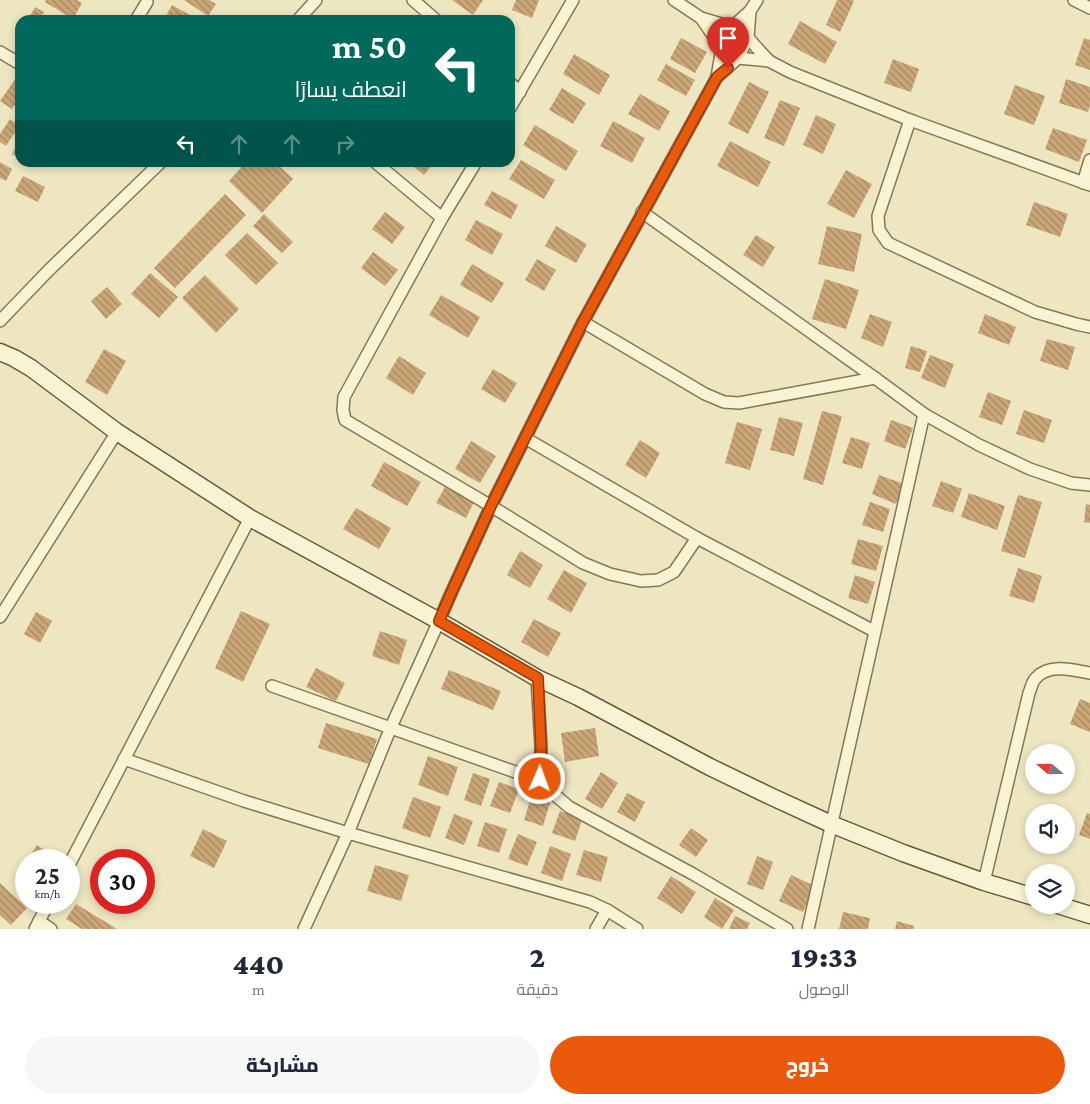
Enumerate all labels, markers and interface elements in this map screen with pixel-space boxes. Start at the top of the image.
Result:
pin [707,17,749,68]
icon: arrive [714,24,742,52]
text: 50 m [332,27,407,66]
icon: left [425,35,490,100]
text: انعطف يسارًا [294,77,407,102]
icon: left [172,130,200,158]
icon: ahead [225,130,253,158]
icon: ahead [278,130,306,158]
icon: right [331,130,359,158]
north arrow [1025,744,1075,794]
map controls [1025,744,1075,914]
position arrow [513,752,565,804]
button: sound [1025,804,1075,854]
speed limit sign: 30 [90,849,155,914]
text: 25 [35,862,60,889]
button: layers [1025,864,1075,914]
text: km/h [35,887,60,901]
text: 2 [530,940,545,973]
text: 19:33 [791,940,858,973]
text: 440 [232,947,284,980]
text: m [252,981,265,998]
text: دقيقة [517,981,558,998]
text: الوصول [799,981,850,998]
button: مشاركة [25,1036,540,1094]
button: خروج [550,1036,1065,1094]

